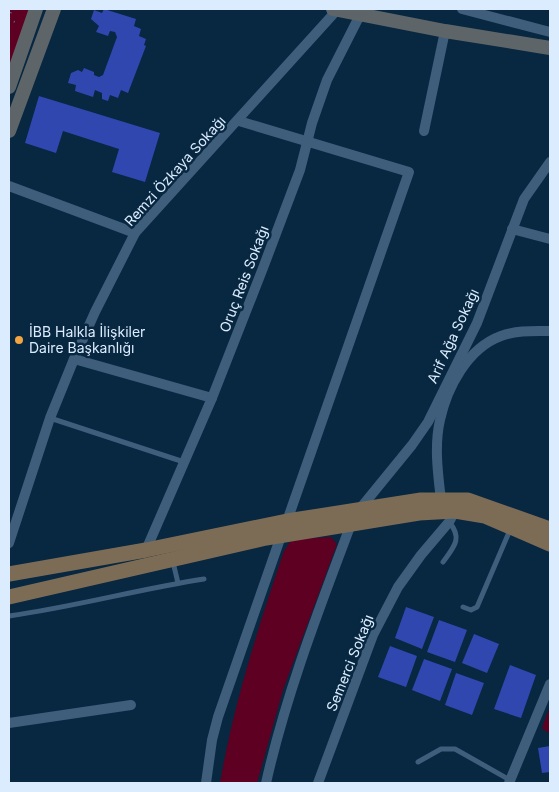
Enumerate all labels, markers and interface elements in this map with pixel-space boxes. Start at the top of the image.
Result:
street label: Remzi Özkaya Sokağı [121,112,229,229]
street label: Oruç Reis Sokağı [215,223,272,335]
street label: Arif Ağa Sokağı [423,286,482,386]
place label: İBB Halkla İlişkiler Daire Başkanlığı [29,323,145,356]
marker: İBB Halkla İlişkiler Daire Başkanlığı [13,334,25,346]
street label: Semerci Sokağı [322,612,377,714]

